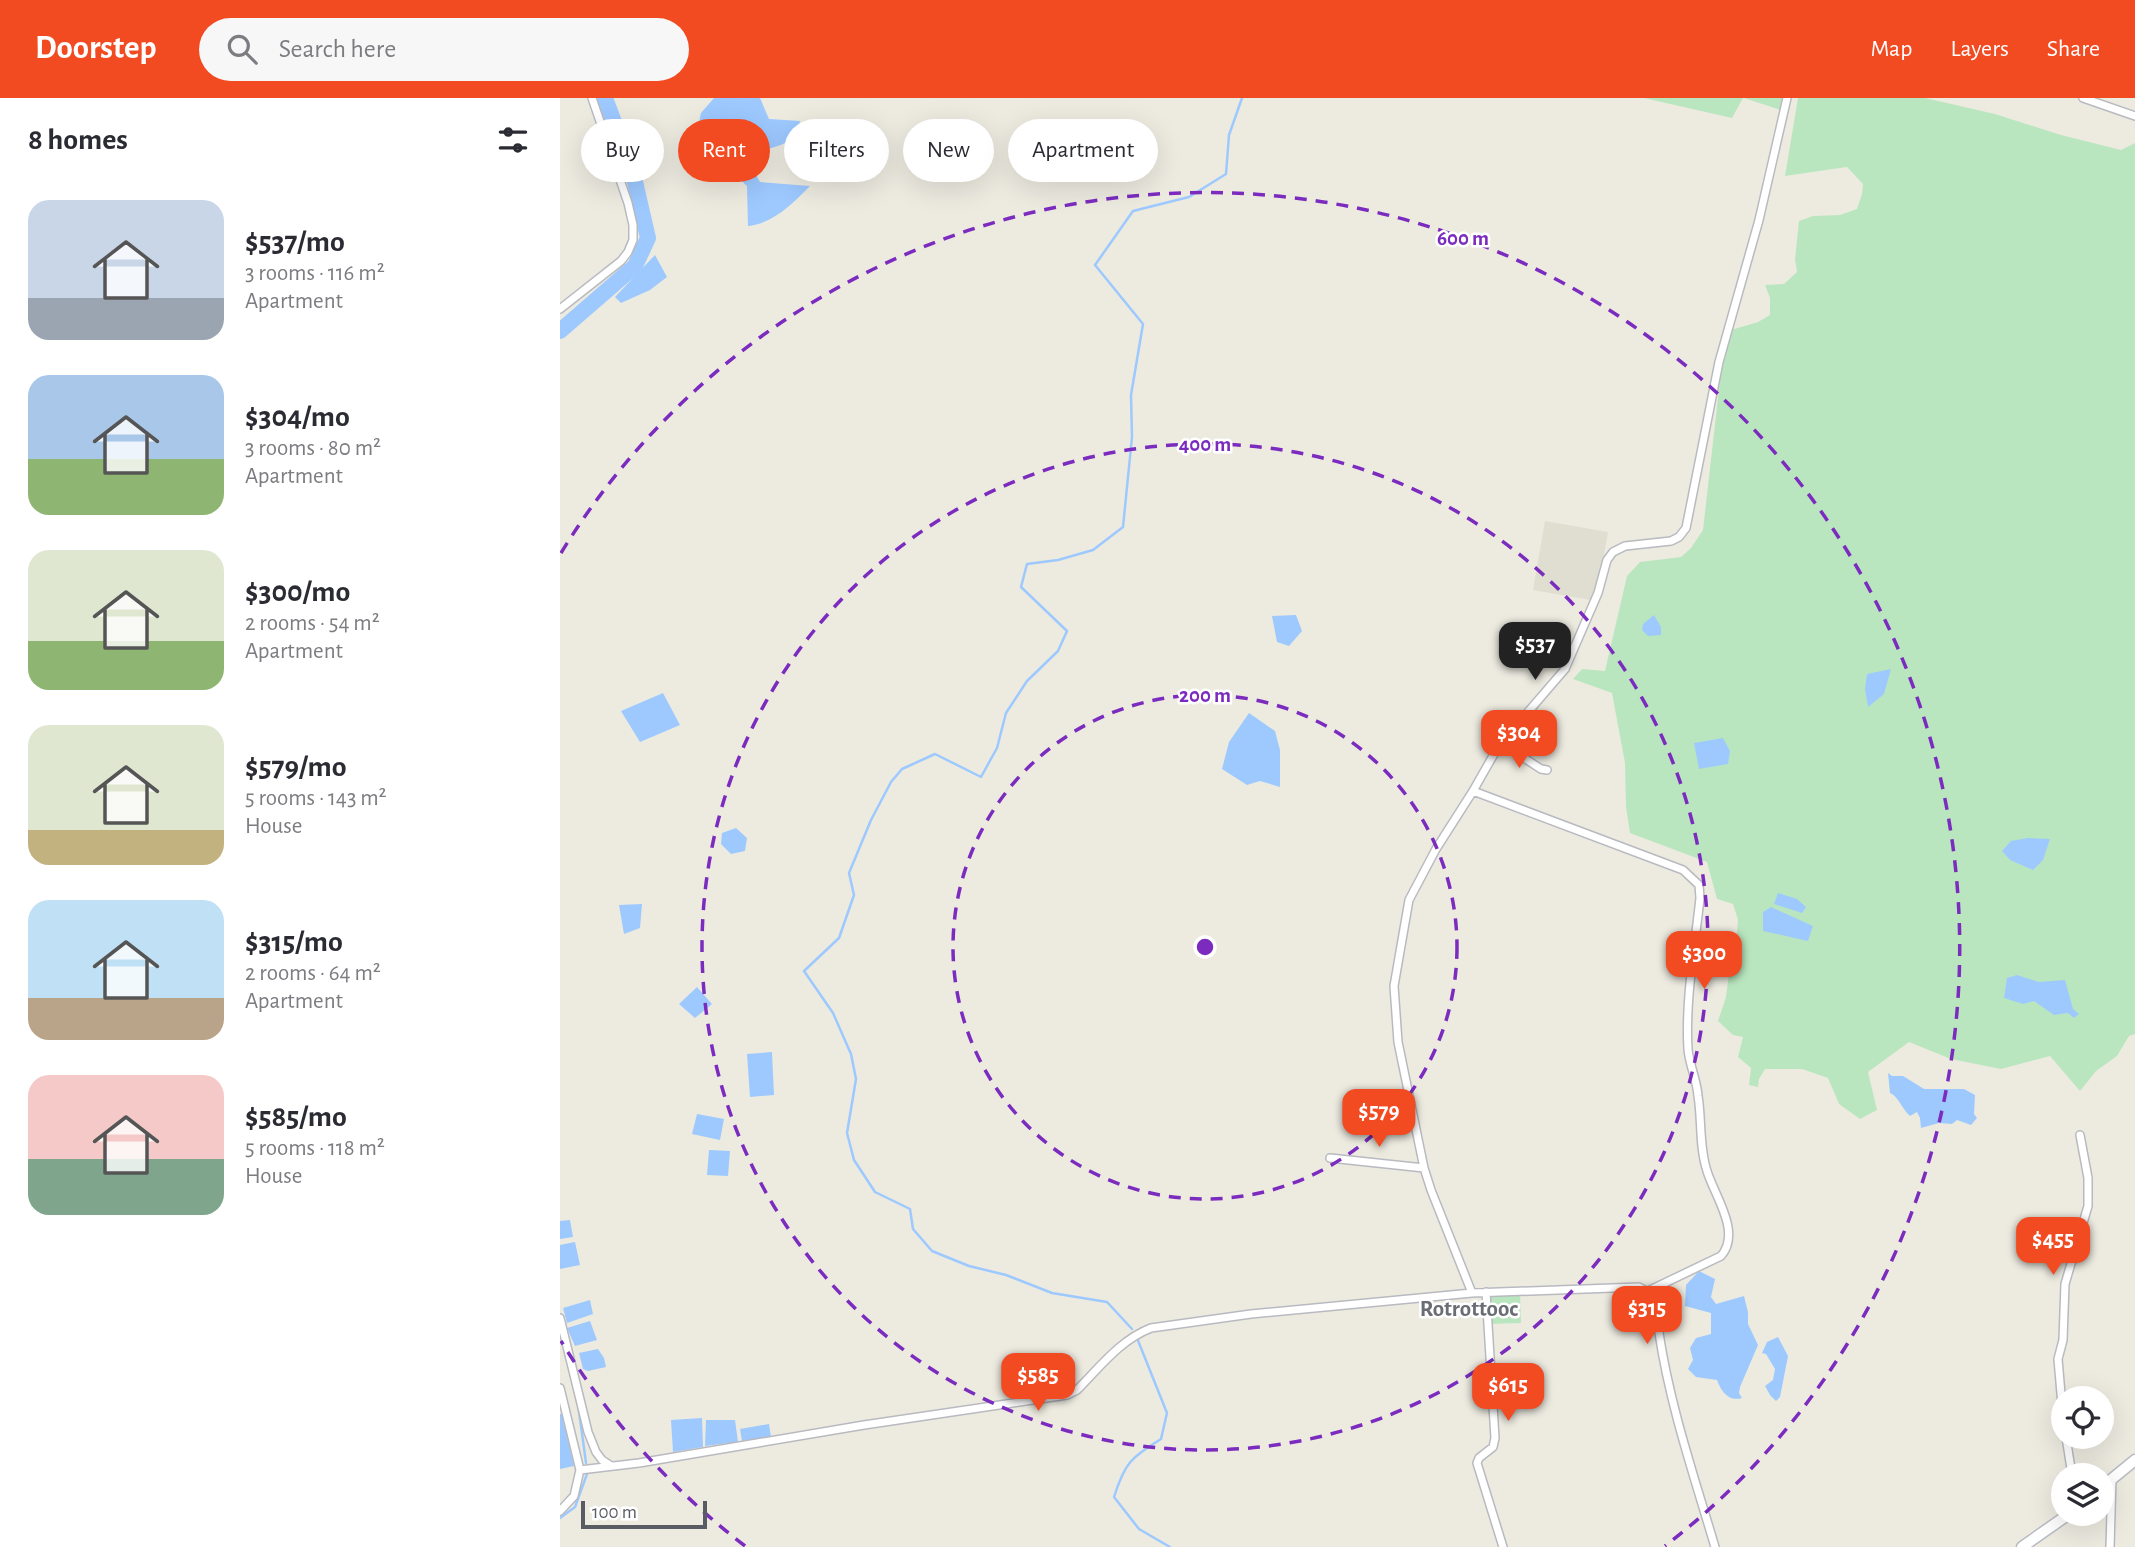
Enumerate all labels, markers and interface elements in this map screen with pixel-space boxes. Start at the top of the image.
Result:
search box [199,18,689,81]
icon: search [223,30,261,68]
text: Doorstep [35,32,157,65]
text: Search here [279,36,396,62]
text: Map [1870,37,1912,61]
text: Layers [1950,37,2009,61]
text: Share [2047,37,2100,61]
chip: Buy [581,119,664,182]
chip: Rent [678,119,770,182]
chip: Filters [784,119,889,182]
chip: New [903,119,994,182]
chip: Apartment [1008,119,1158,182]
icon: filters [494,121,532,159]
text: 8 homes [28,125,128,155]
text: $537/mo [245,227,345,257]
icon: home [84,228,168,312]
text: 600 m [1437,228,1489,249]
text: 3 rooms · 116 m² [245,262,385,285]
text: Apartment [245,290,343,313]
text: $304/mo [245,402,350,432]
icon: home [84,403,168,487]
text: 400 m [1179,434,1231,455]
text: 3 rooms · 80 m² [245,437,381,460]
text: Apartment [245,465,343,488]
text: $300/mo [245,577,350,607]
icon: home [84,578,168,662]
text: 2 rooms · 54 m² [245,612,380,635]
pin: $537 [1494,622,1576,682]
text: $537 [1515,633,1555,656]
text: Apartment [245,640,343,663]
text: 200 m [1179,685,1231,706]
pin: $304 [1478,710,1560,770]
text: $304 [1497,721,1541,744]
text: $579/mo [245,752,346,782]
icon: home [84,753,168,837]
text: 5 rooms · 143 m² [245,787,387,810]
text: House [245,815,302,838]
text: $315/mo [245,927,343,957]
icon: home [84,928,168,1012]
pin: $300 [1663,932,1745,991]
centre of rings [1193,935,1217,959]
text: $300 [1682,942,1726,965]
text: 2 rooms · 64 m² [245,962,381,985]
text: Apartment [245,990,343,1013]
pin: $579 [1338,1090,1420,1149]
text: $579 [1358,1100,1400,1123]
text: $585/mo [245,1102,347,1132]
icon: home [84,1103,168,1187]
text: 5 rooms · 118 m² [245,1137,385,1160]
text: House [245,1165,302,1188]
pin: $455 [2012,1218,2094,1277]
text: $455 [2032,1228,2074,1251]
pin: $315 [1606,1286,1688,1346]
text: $315 [1628,1297,1666,1320]
district label: Rotrottooc [1420,1298,1518,1321]
pin: $585 [997,1354,1079,1413]
text: $585 [1017,1364,1059,1387]
pin: $615 [1467,1364,1549,1423]
text: $615 [1488,1374,1528,1397]
map controls [2051,1386,2114,1526]
button: locate [2051,1386,2114,1449]
button: layers [2051,1463,2114,1526]
scale bar [581,1498,707,1530]
text: 100 m [592,1503,637,1522]

